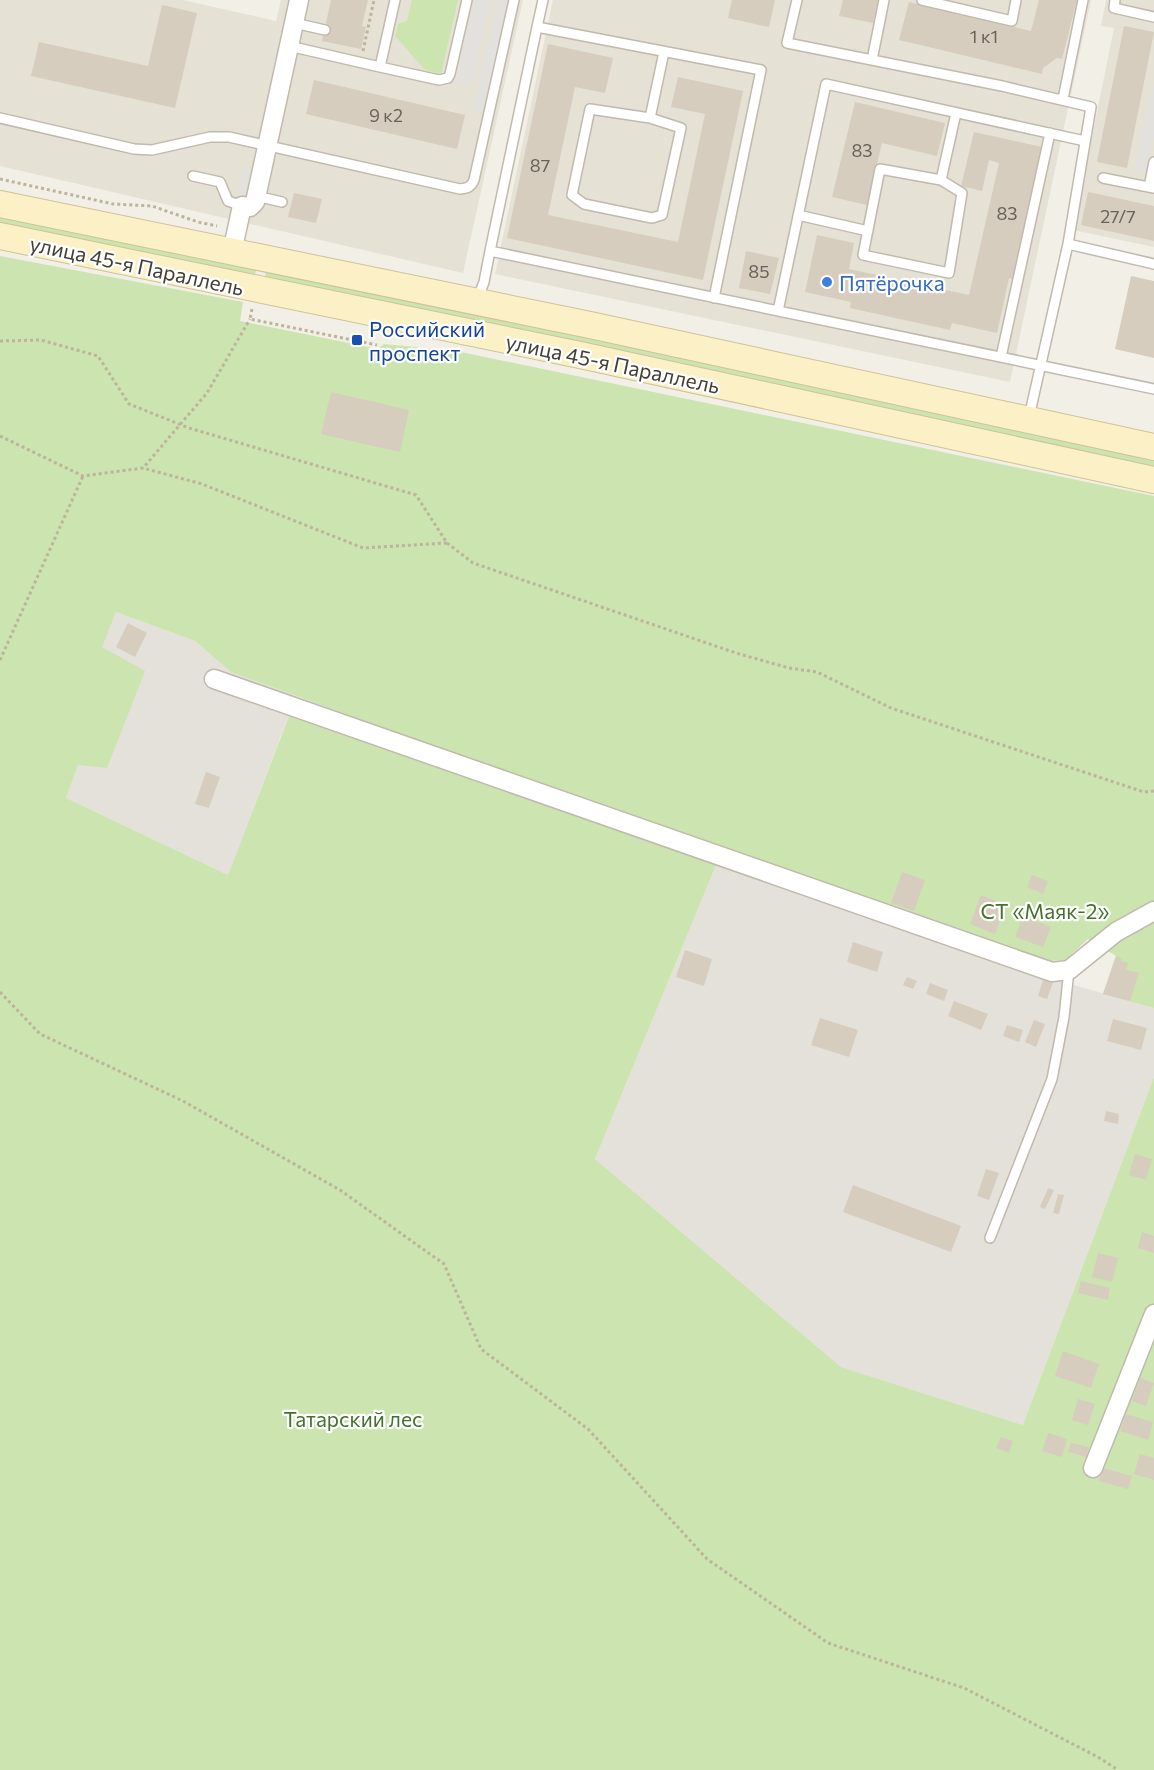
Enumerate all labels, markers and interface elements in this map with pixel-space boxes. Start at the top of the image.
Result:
house number: 1 к1 [970,25,998,47]
house number: 9 к2 [369,104,403,126]
house number: 83 [851,139,873,161]
house number: 87 [530,154,550,176]
house number: 83 [996,202,1018,224]
house number: 27/7 [1100,205,1136,227]
street label: улица 45-я Параллель [28,230,246,300]
house number: 85 [748,260,770,282]
place label: Пятёрочка [839,270,945,295]
marker: Пятёрочка [820,275,834,289]
place label: Российский проспект [369,316,485,365]
street label: улица 45-я Параллель [504,328,722,398]
marker: Российский проспект [350,333,364,347]
park label: СТ «Маяк-2» [981,898,1110,923]
park label: Татарский лес [284,1406,422,1431]

